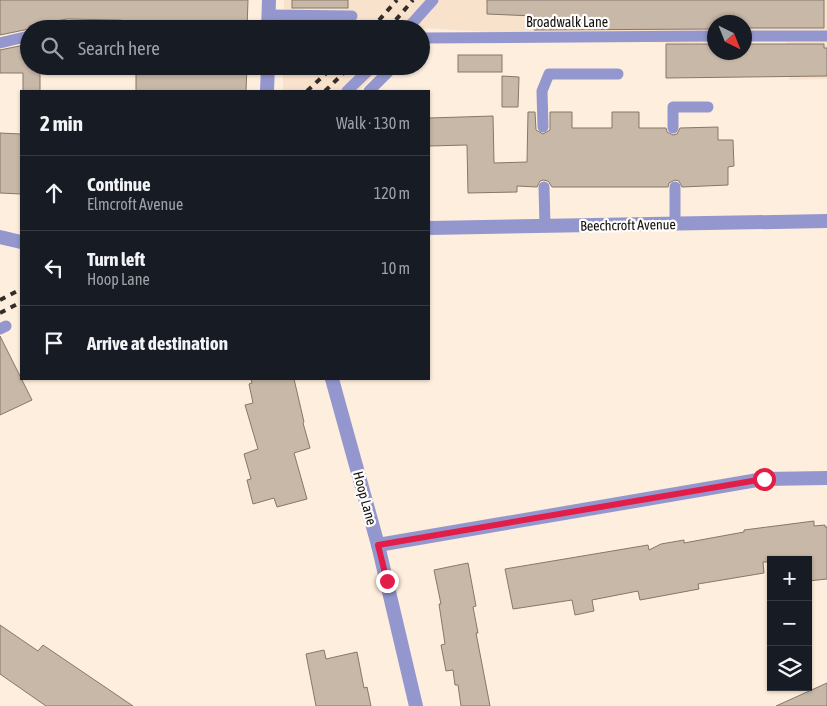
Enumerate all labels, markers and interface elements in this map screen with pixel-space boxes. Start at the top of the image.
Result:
street label: Broadwalk Lane [526,14,608,30]
north arrow [707,15,752,60]
search box [20,20,430,75]
icon: search [38,34,66,62]
text: Search here [78,37,160,59]
text: 2 min [40,111,83,135]
text: Walk · 130 m [336,114,410,132]
text: Continue [87,173,151,195]
icon: ahead [40,179,68,207]
text: 120 m [374,184,410,202]
text: Elmcroft Avenue [87,195,183,213]
street label: Beechcroft Avenue [580,216,676,234]
text: Turn left [87,248,145,270]
icon: left [40,254,68,282]
text: 10 m [381,259,410,277]
text: Hoop Lane [87,270,150,288]
icon: arrive [40,329,68,357]
text: Arrive at destination [87,332,228,354]
route start [753,468,776,491]
street label: Hoop Lane [350,469,380,527]
map controls [767,556,812,691]
button: + [767,556,812,601]
route end [376,570,399,593]
button: − [767,601,812,646]
button: layers [767,646,812,691]

